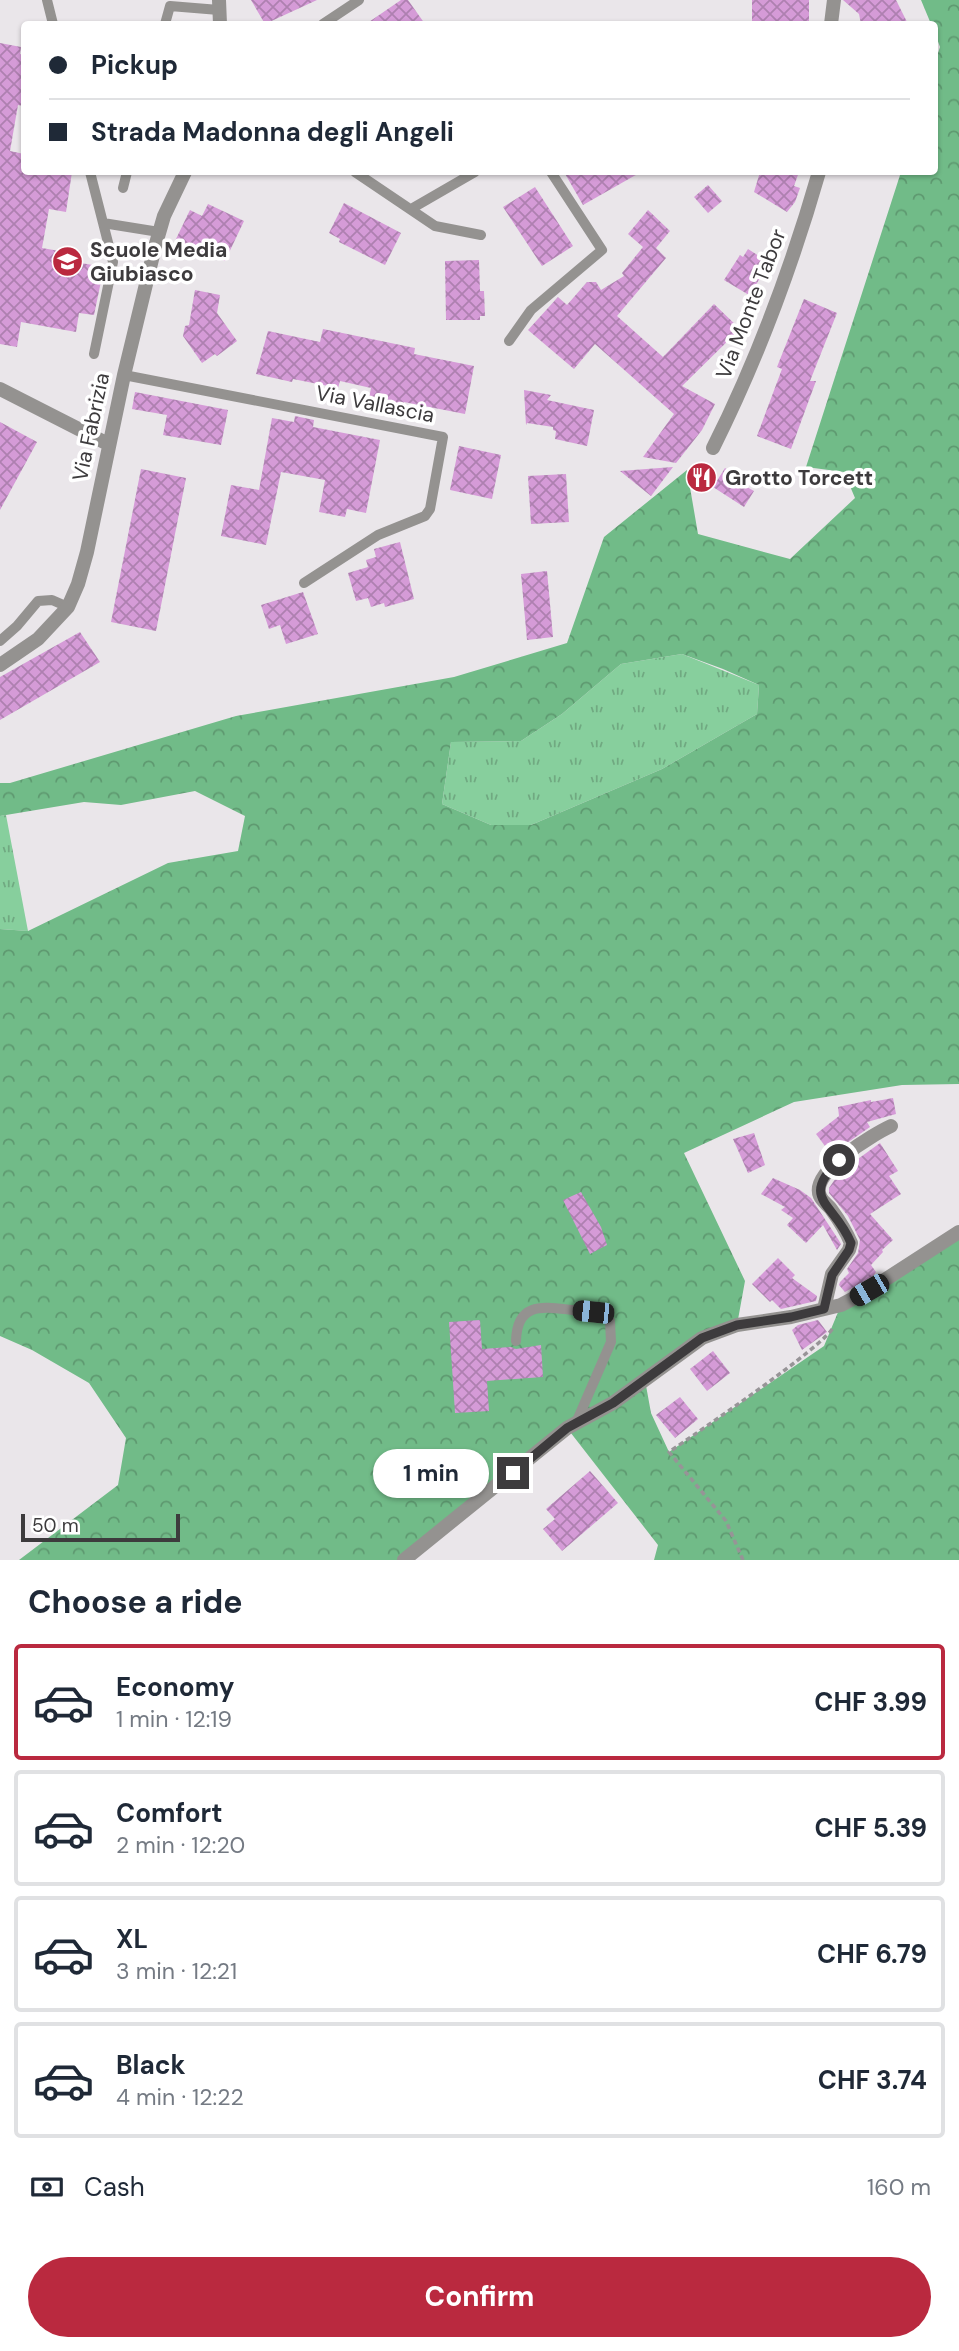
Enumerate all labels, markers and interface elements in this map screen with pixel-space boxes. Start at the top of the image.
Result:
text: Pickup [91,48,178,82]
text: Strada Madonna degli Angeli [91,115,454,149]
street label: Via Monte Tabor [709,225,793,383]
place label: Scuole Media Giubiasco [90,236,227,288]
school or university icon: Scuole Media Giubiasco [50,245,84,279]
street label: Via Fabrizia [66,370,116,484]
street label: Via Vallascia [313,379,437,429]
restaurant icon: Grotto Torcett [685,461,719,495]
place label: Grotto Torcett [725,464,873,492]
route start [823,1144,855,1176]
car [846,1270,893,1310]
car [572,1299,615,1325]
callout: 1 min [373,1448,489,1498]
route end [497,1457,529,1489]
text: 1 min [403,1458,459,1488]
scale bar [21,1511,180,1543]
text: 50 m [32,1513,79,1538]
text: Choose a ride [28,1581,243,1623]
text: Economy [116,1670,234,1704]
icon: car [32,1671,95,1734]
text: CHF 3.99 [814,1685,927,1719]
text: 1 min · 12:19 [116,1704,232,1734]
text: Comfort [116,1796,222,1830]
icon: car [32,1797,95,1860]
text: CHF 5.39 [814,1811,927,1845]
text: 2 min · 12:20 [116,1830,245,1860]
text: XL [116,1922,148,1956]
icon: car [32,1923,95,1986]
text: CHF 6.79 [817,1937,927,1971]
text: 3 min · 12:21 [116,1956,237,1986]
text: Black [116,2048,186,2082]
icon: car [32,2049,95,2112]
text: CHF 3.74 [818,2063,927,2097]
text: 4 min · 12:22 [116,2082,244,2112]
icon: cash [28,2168,66,2206]
text: Cash [84,2170,145,2204]
text: 160 m [867,2172,931,2202]
button: Confirm [28,2257,931,2337]

